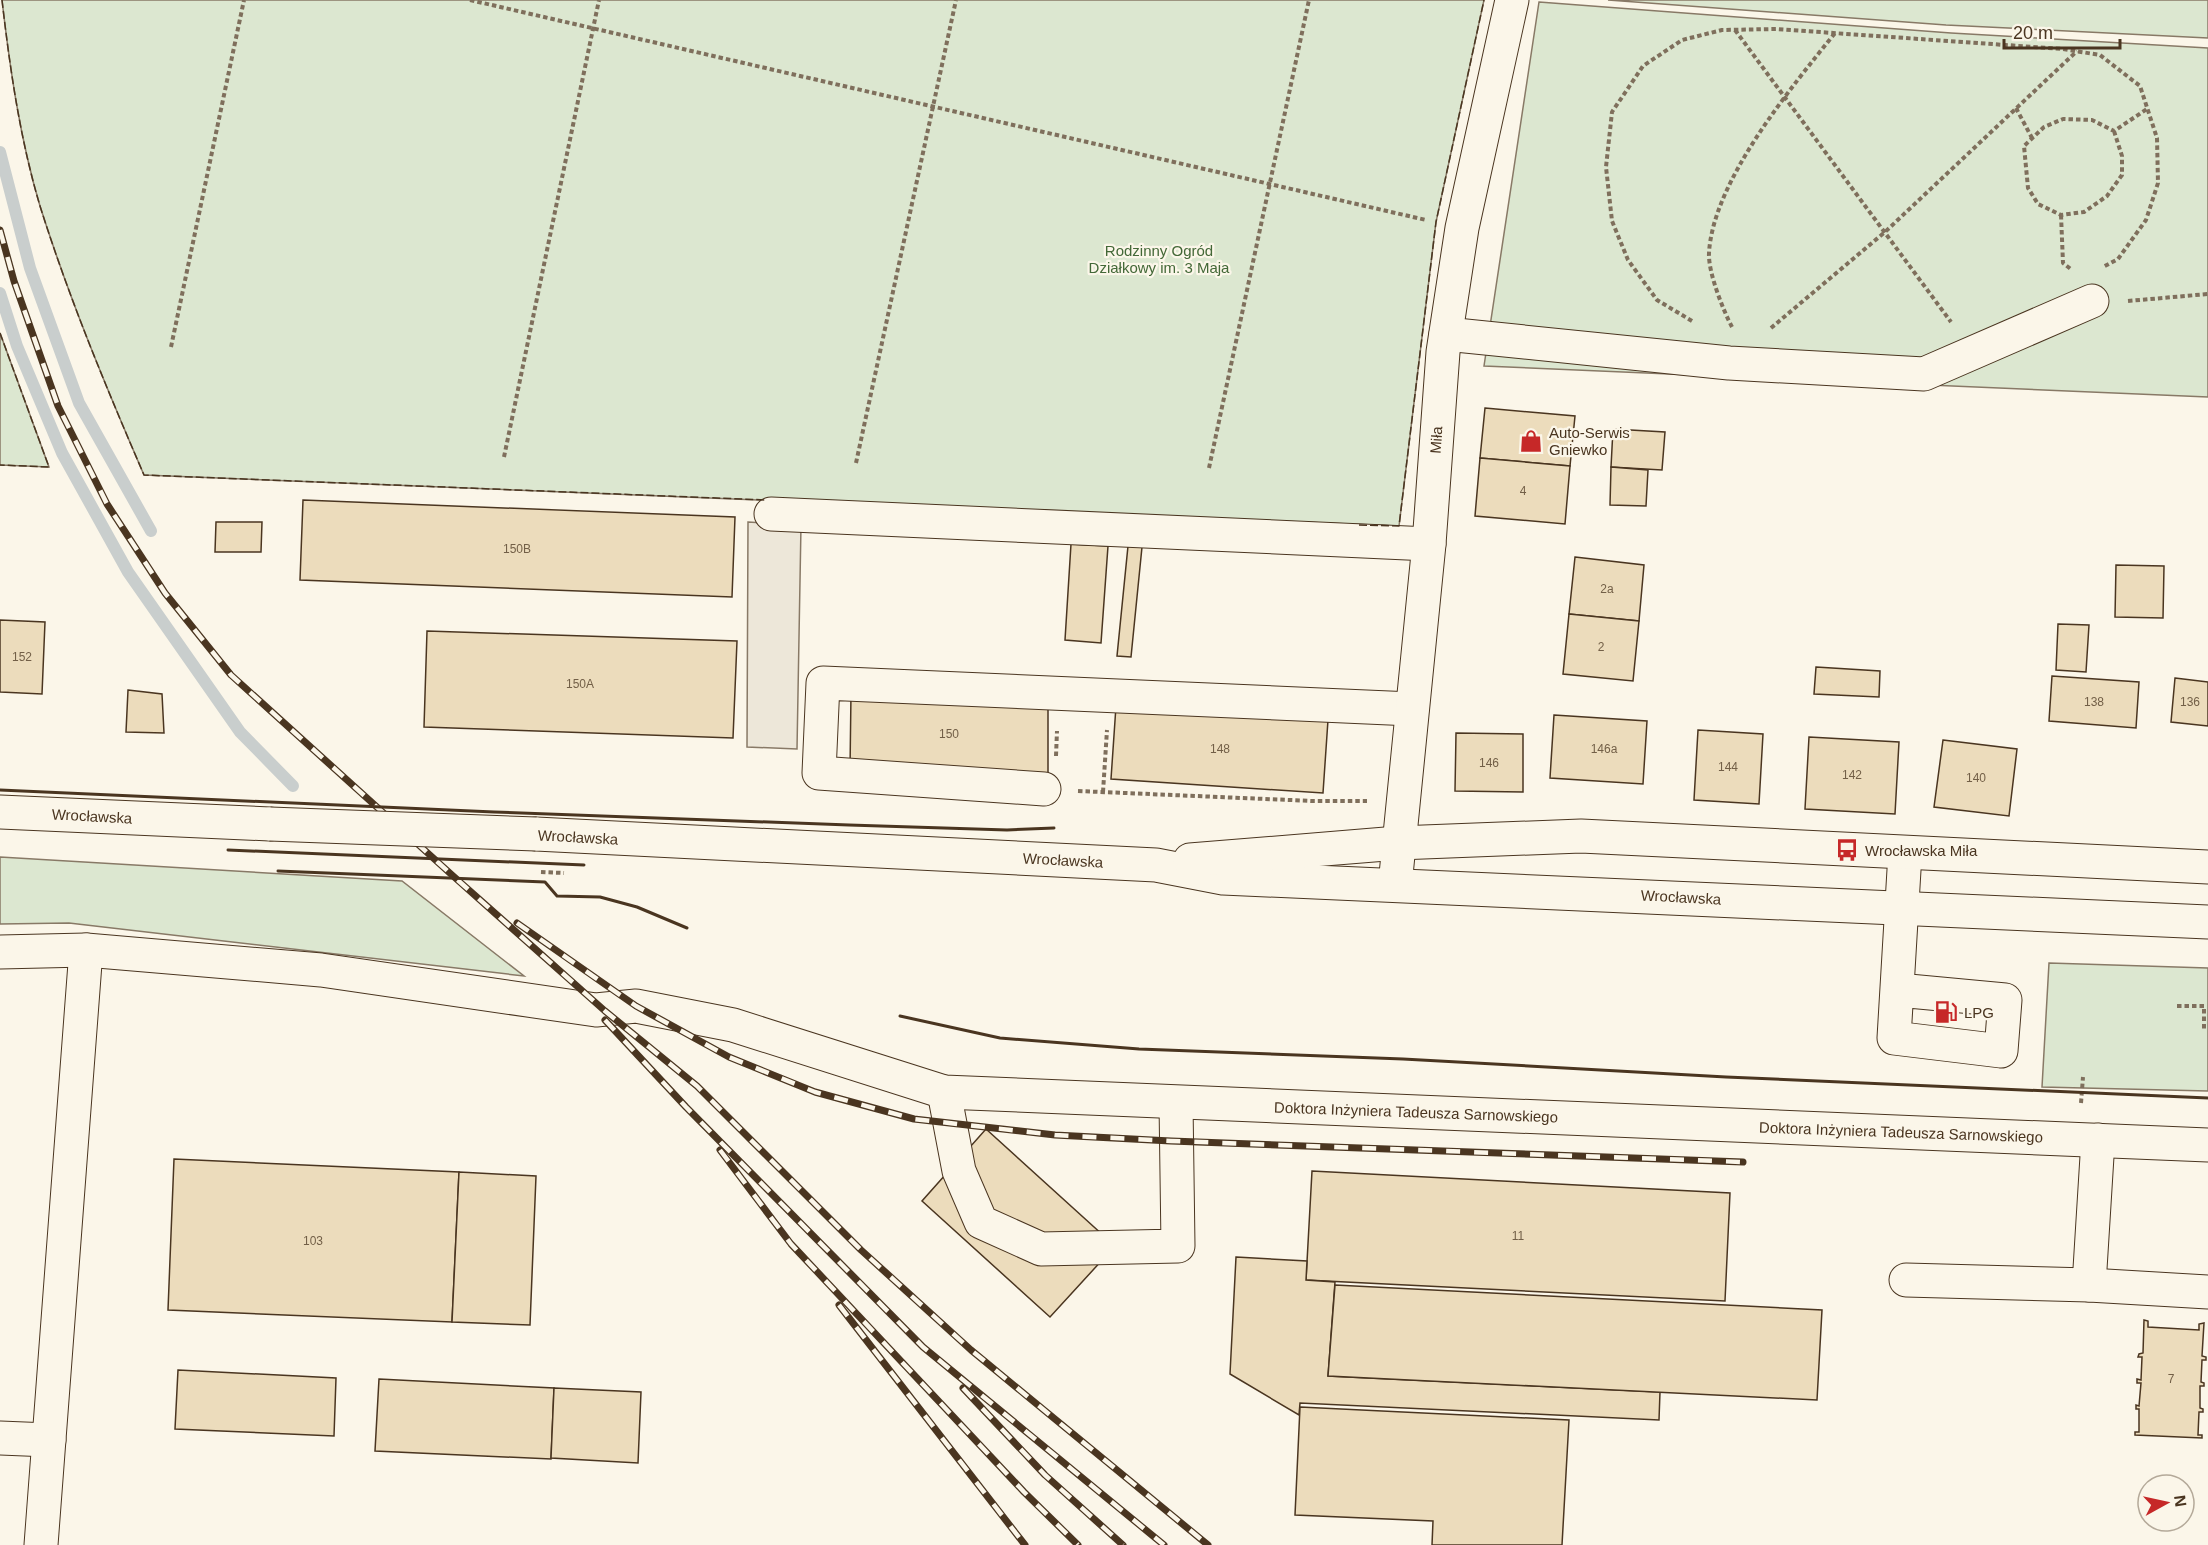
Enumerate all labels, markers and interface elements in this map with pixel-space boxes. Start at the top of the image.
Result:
scale bar [2004,12,2120,50]
text: 20 m [2013,23,2053,43]
park label: Rodzinny Ogród Działkowy im. 3 Maja [1089,242,1230,276]
place label: Auto-Serwis Gniewko [1549,424,1630,458]
street label: Miła [1427,425,1445,454]
shop icon: Auto-Serwis Gniewko [1518,428,1544,454]
house number: 4 [1520,484,1527,498]
house number: 150B [503,542,531,556]
house number: 2a [1600,582,1614,596]
house number: 2 [1598,640,1605,654]
house number: 152 [12,650,32,664]
house number: 150A [566,677,594,691]
house number: 138 [2084,695,2104,709]
house number: 136 [2180,695,2200,709]
house number: 150 [939,727,959,741]
house number: 148 [1210,742,1230,756]
house number: 146a [1591,742,1618,756]
house number: 146 [1479,756,1499,770]
house number: 144 [1718,760,1738,774]
house number: 142 [1842,768,1862,782]
house number: 140 [1966,771,1986,785]
street label: Wrocławska [51,805,133,827]
street label: Wrocławska [537,826,619,848]
bus stop icon: Wrocławska Miła [1834,837,1860,863]
place label: Wrocławska Miła [1865,842,1978,859]
street label: Wrocławska [1022,849,1104,871]
street label: Wrocławska [1640,886,1722,908]
fuel station icon: LPG [1933,999,1959,1025]
place label: LPG [1964,1004,1994,1021]
street label: Doktora Inżyniera Tadeusza Sarnowskiego [1274,1099,1558,1125]
street label: Doktora Inżyniera Tadeusza Sarnowskiego [1759,1119,2043,1145]
house number: 11 [1512,1229,1525,1243]
house number: 103 [303,1234,323,1248]
house number: 7 [2168,1372,2175,1386]
north arrow [2136,1473,2196,1533]
text: N [2171,1494,2190,1508]

